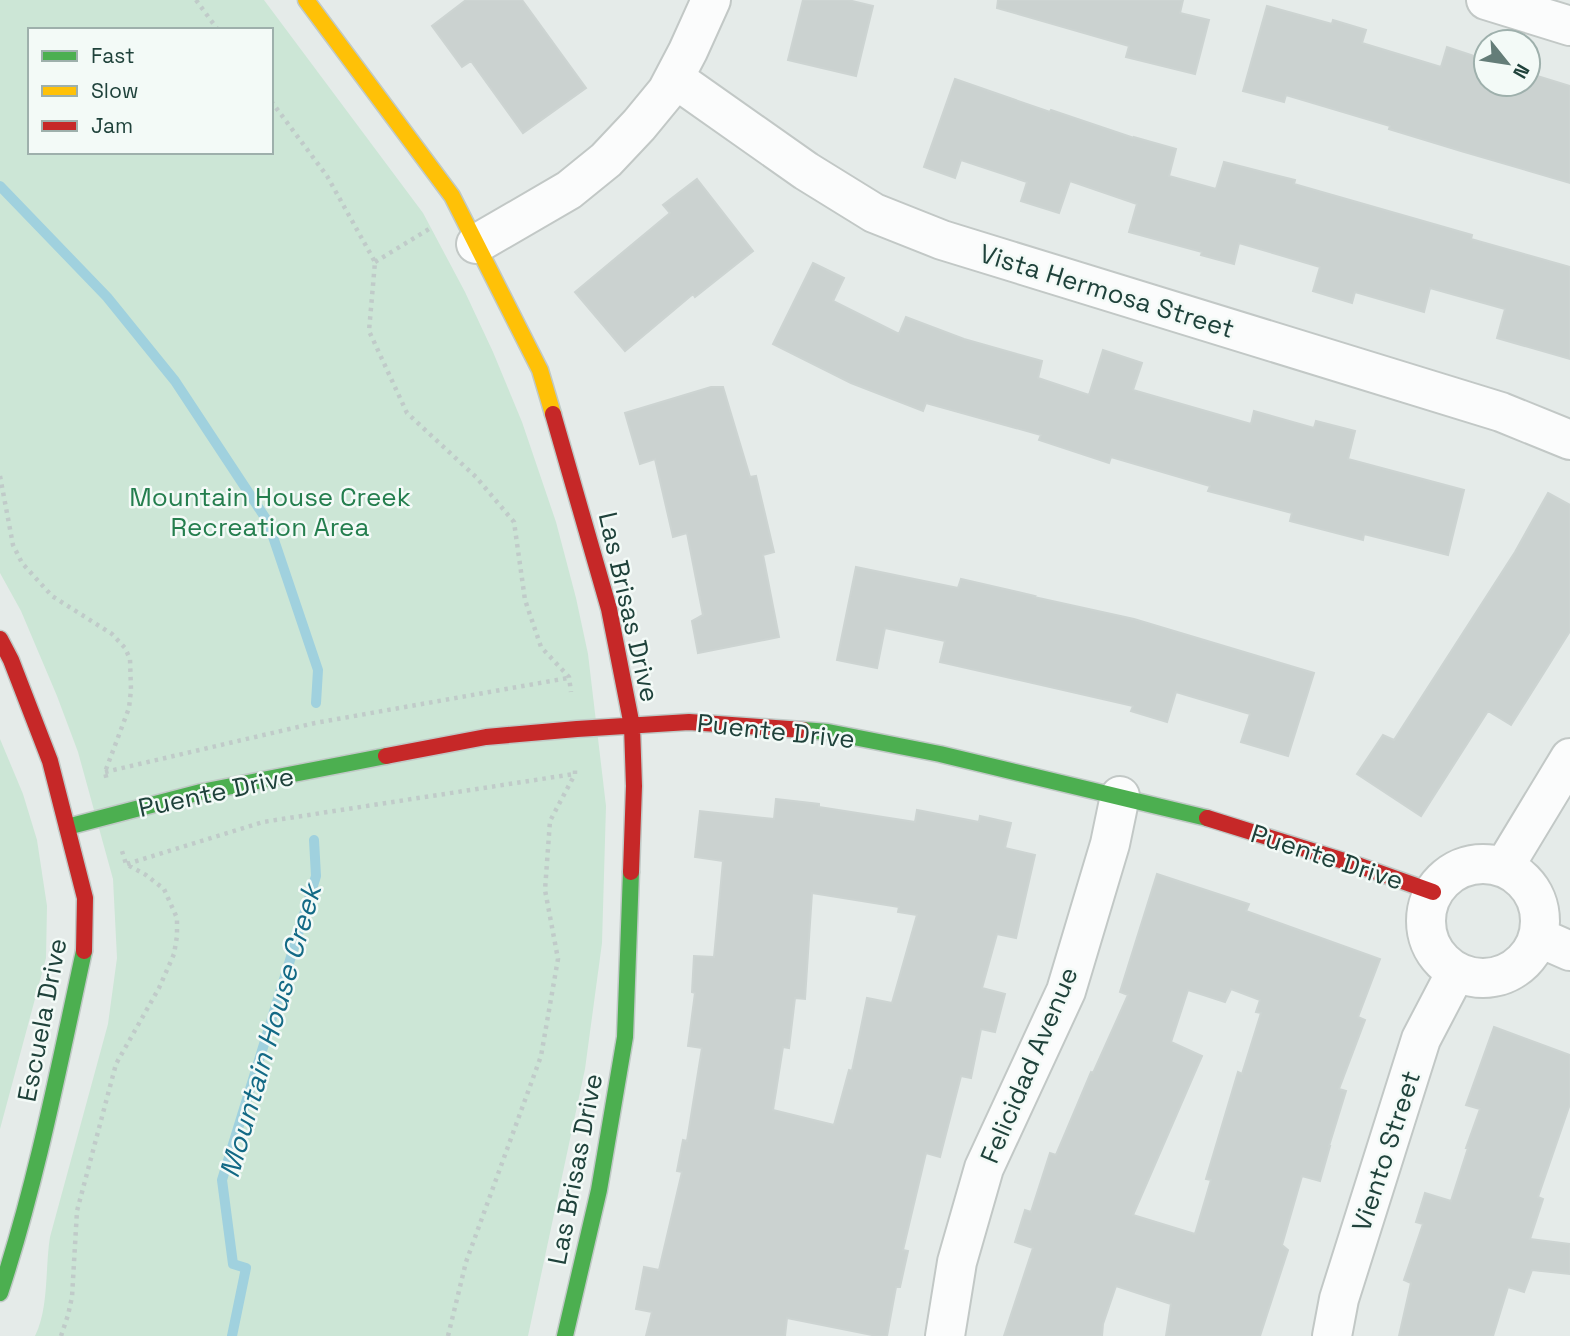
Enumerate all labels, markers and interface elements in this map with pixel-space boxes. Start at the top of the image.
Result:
legend [28,28,273,154]
north arrow [1472,28,1542,98]
text: Fast [91,42,135,69]
text: N [1507,59,1535,83]
text: Slow [91,77,139,104]
text: Jam [91,112,133,139]
street label: Vista Hermosa Street [975,236,1239,346]
park label: Mountain House Creek Recreation Area [129,480,411,544]
street label: Las Brisas Drive [591,509,667,705]
street label: Puente Drive [695,706,857,756]
street label: Puente Drive [135,759,297,825]
street label: Puente Drive [1246,816,1408,898]
water label: Mountain House Creek [211,878,330,1182]
street label: Escuela Drive [10,936,74,1104]
street label: Felicidad Avenue [972,962,1086,1168]
street label: Viento Street [1344,1066,1428,1236]
street label: Las Brisas Drive [540,1071,610,1267]

